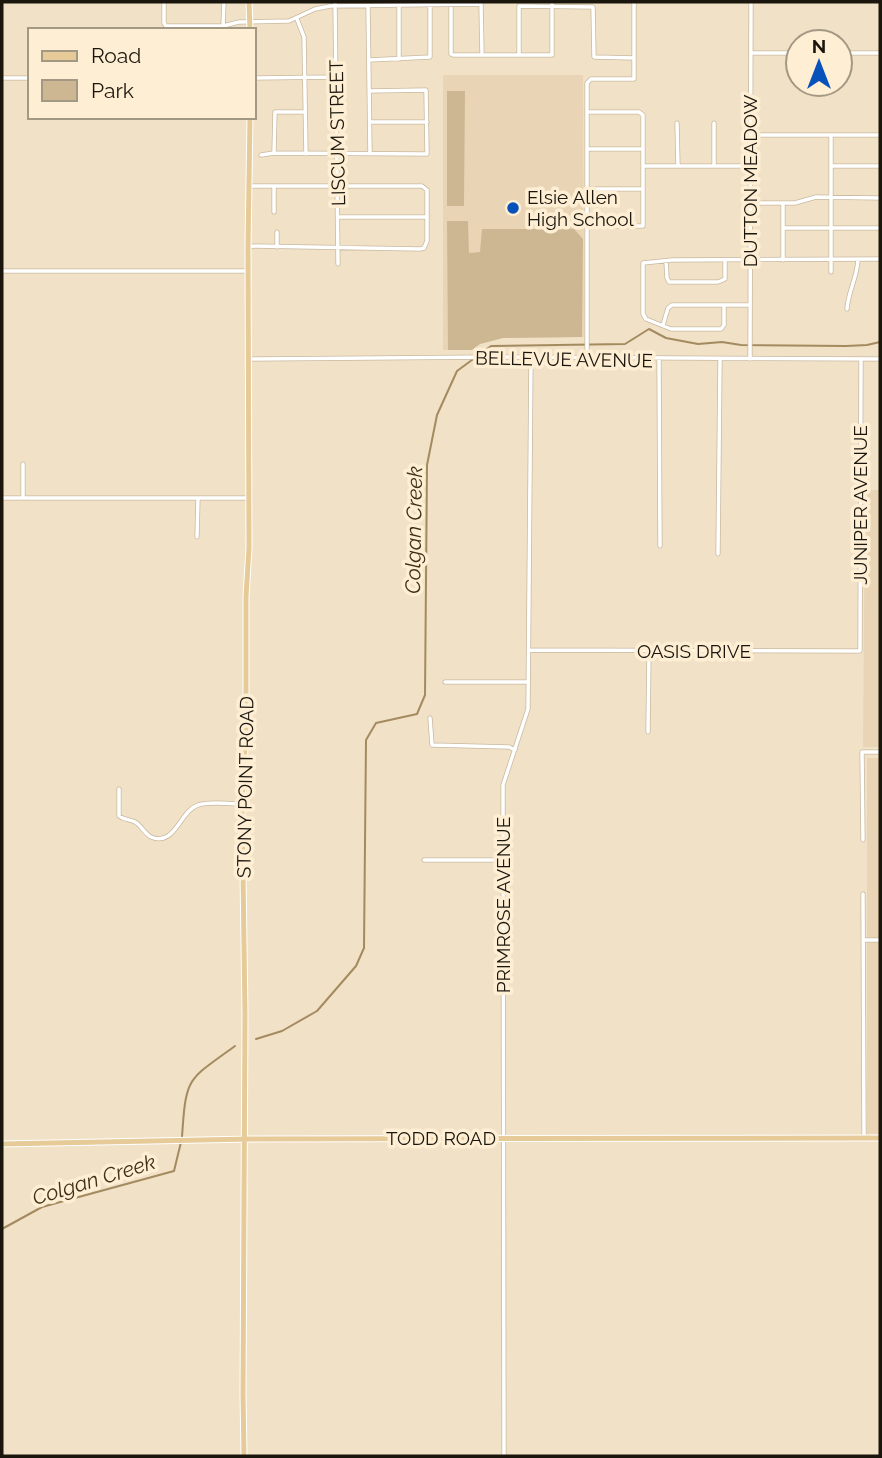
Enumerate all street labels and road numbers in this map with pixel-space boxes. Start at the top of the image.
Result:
street label: LISCUM STREET [325,59,349,206]
street label: DUTTON MEADOW [739,95,761,267]
street label: BELLEVUE AVENUE [475,346,653,372]
street label: JUNIPER AVENUE [849,425,871,585]
street label: OASIS DRIVE [637,640,751,662]
street label: STONY POINT ROAD [232,696,258,878]
street label: PRIMROSE AVENUE [492,817,514,993]
street label: TODD ROAD [386,1127,496,1149]

